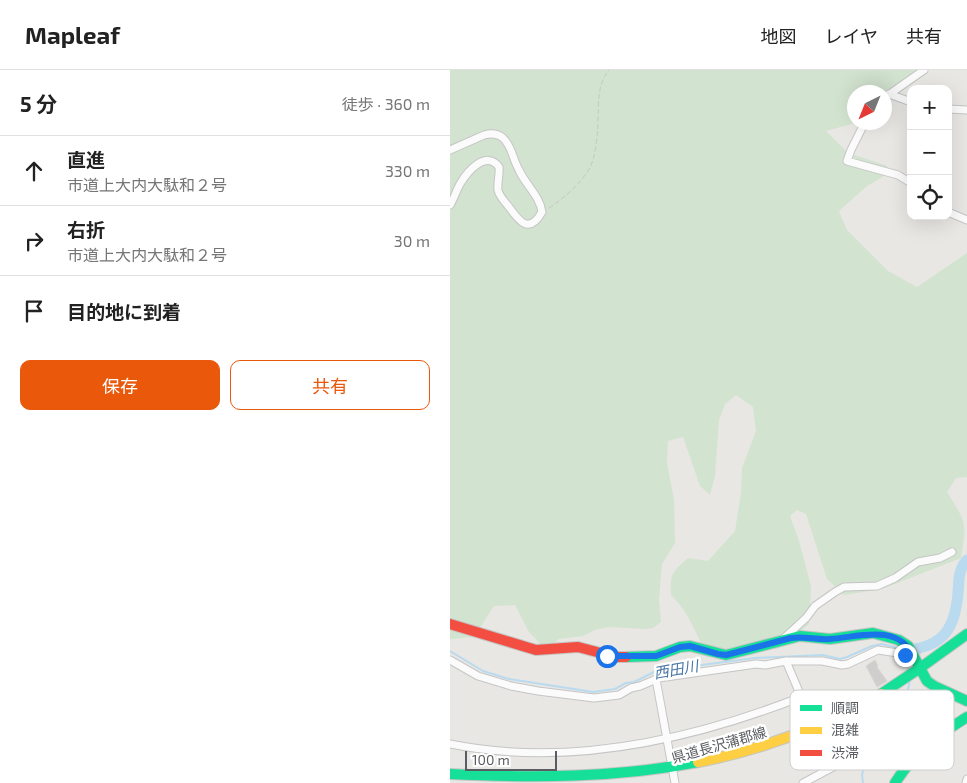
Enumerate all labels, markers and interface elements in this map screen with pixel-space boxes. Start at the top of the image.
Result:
text: Mapleaf [25,20,120,49]
text: 地図 [761,25,797,47]
text: レイヤ [825,25,878,47]
text: 共有 [906,25,942,47]
north arrow [847,85,892,130]
map controls [907,85,952,220]
button: + [907,85,952,130]
text: 5 分 [20,91,57,116]
text: 徒歩 · 360 m [342,94,430,113]
button: − [907,130,952,175]
text: 直進 [67,148,105,171]
icon: ahead [20,157,48,185]
text: 330 m [385,161,430,180]
text: 市道上大内大駄和２号 [67,175,227,194]
button: locate [907,175,952,220]
text: 右折 [67,218,105,241]
icon: right [20,227,48,255]
text: 30 m [394,231,430,250]
text: 市道上大内大駄和２号 [67,245,227,264]
icon: arrive [20,297,48,325]
text: 目的地に到着 [67,300,181,323]
button: 保存 [20,360,220,410]
button: 共有 [230,360,430,410]
route end [894,644,917,667]
route start [596,645,619,668]
water label: 西田川 [652,656,702,682]
legend [790,690,954,770]
text: 順調 [831,699,859,716]
text: 混雑 [831,721,859,738]
street label: 県道長沢蒲郡線 [669,723,768,766]
text: 渋滞 [831,744,859,761]
scale bar [465,748,558,771]
text: 100 m [472,751,510,768]

